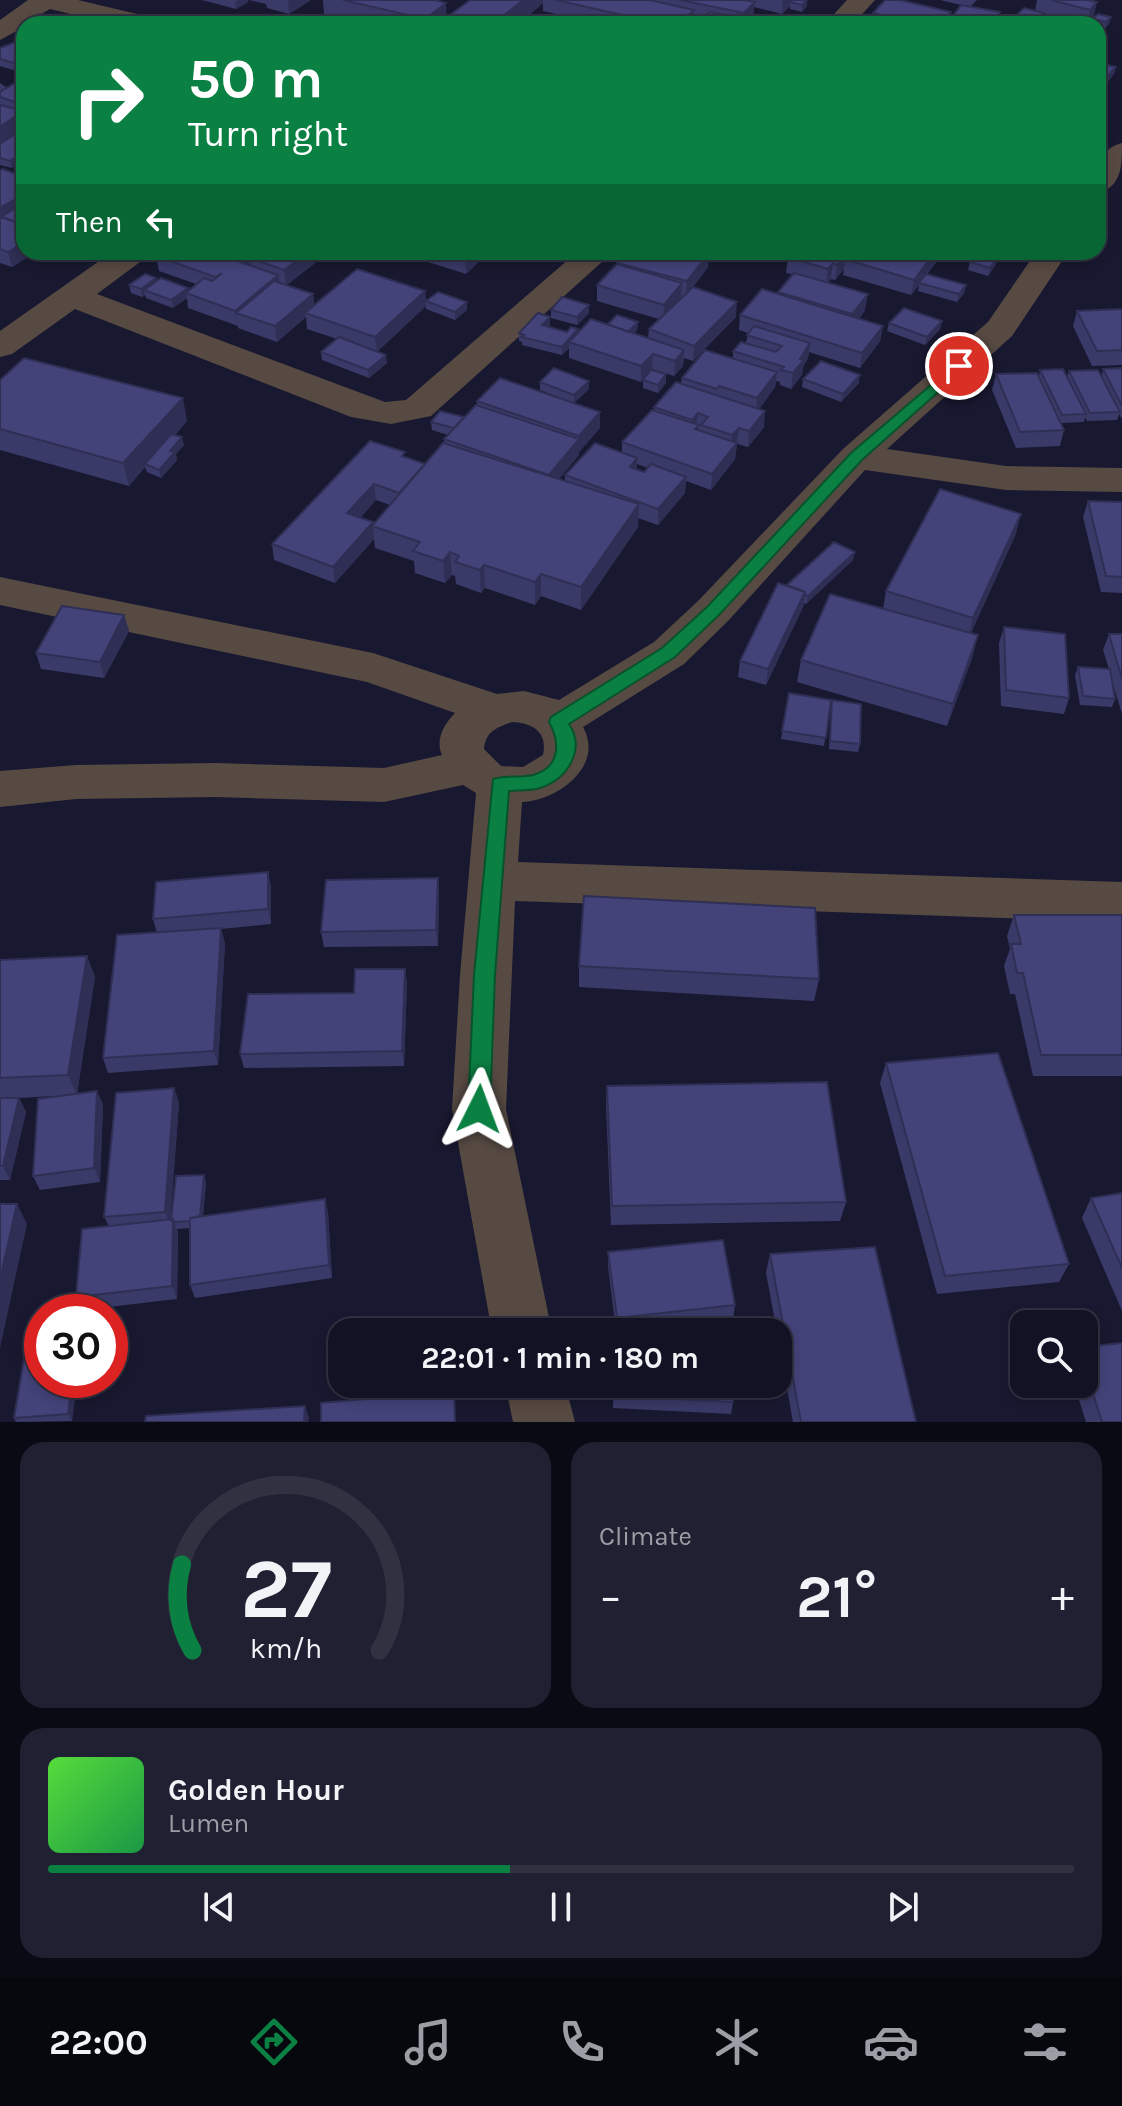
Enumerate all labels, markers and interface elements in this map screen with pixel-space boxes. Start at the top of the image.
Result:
text: 50 m [188,46,323,111]
icon: right [56,48,160,152]
text: Turn right [188,113,348,155]
icon: left [139,200,183,244]
text: Then [56,204,123,240]
pin [925,332,993,400]
icon: arrive [937,344,981,388]
position arrow [437,1067,521,1151]
speed limit sign: 30 [24,1294,128,1398]
map controls [1010,1310,1098,1398]
button: search [1010,1310,1098,1398]
text: 22:01 · 1 min · 180 m [421,1340,699,1376]
text: Climate [599,1521,692,1552]
text: 27 [240,1541,331,1638]
text: 21° [796,1562,877,1632]
text: − [599,1571,622,1622]
text: + [1051,1571,1074,1622]
text: km/h [249,1632,322,1665]
text: Golden Hour [168,1772,344,1808]
text: Lumen [168,1808,249,1839]
icon: previous [197,1885,241,1929]
icon: pause [539,1885,583,1929]
icon: next [881,1885,925,1929]
icon: directions [246,2014,302,2070]
icon: music [400,2014,456,2070]
icon: phone [554,2014,610,2070]
icon: climate [709,2014,765,2070]
icon: car [863,2014,919,2070]
icon: filters [1017,2014,1073,2070]
text: 22:00 [49,2021,148,2063]

